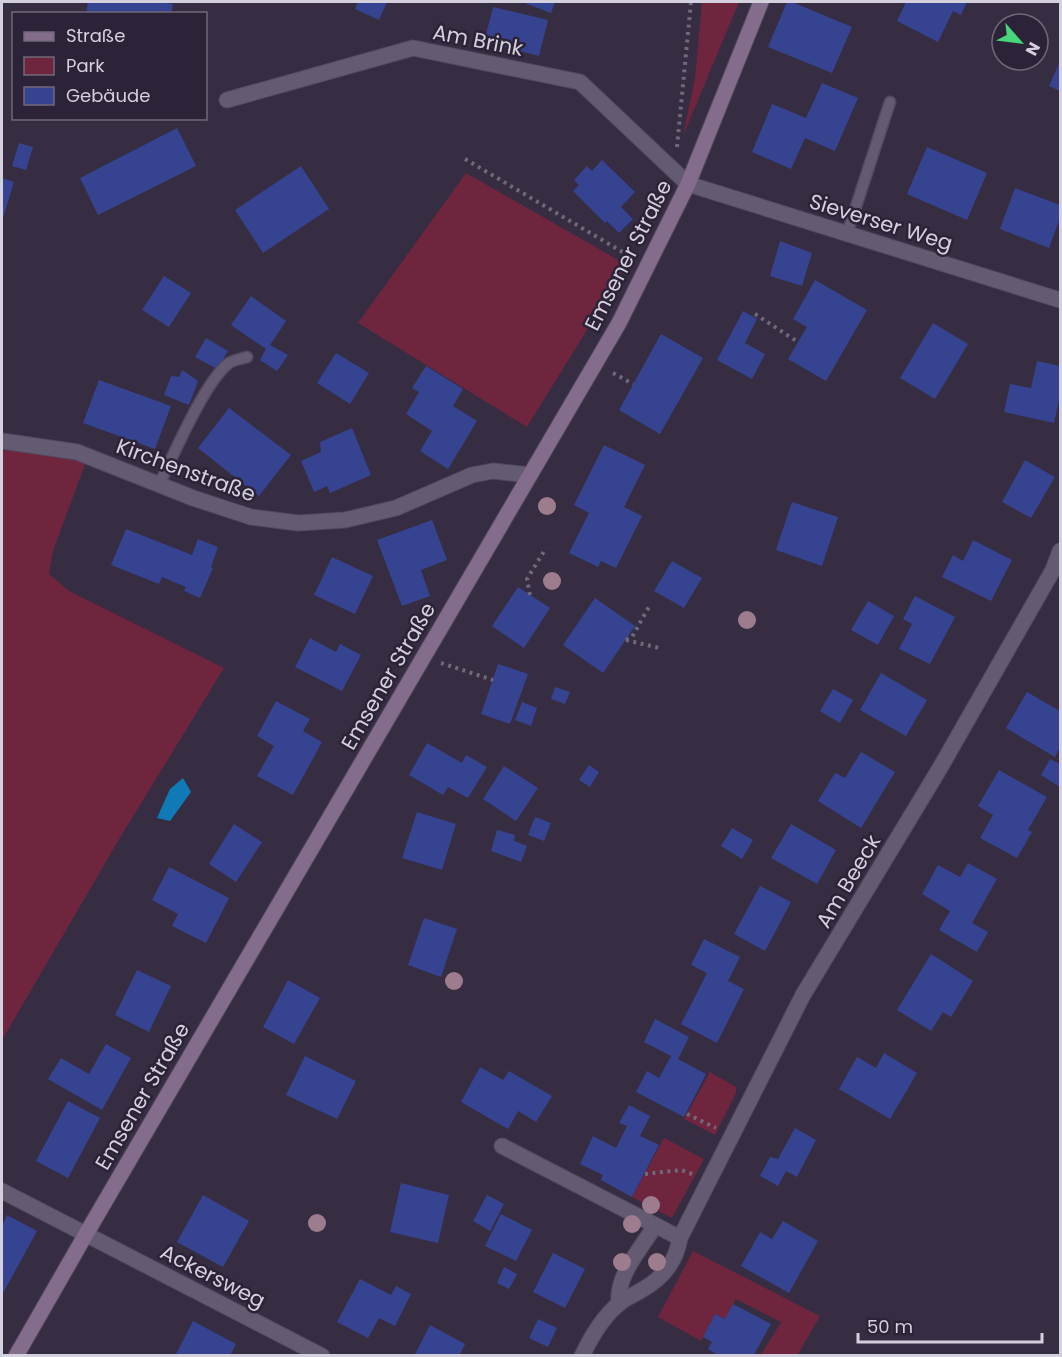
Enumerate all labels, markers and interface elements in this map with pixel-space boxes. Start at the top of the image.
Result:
legend [12,12,207,120]
north arrow [990,12,1050,72]
street label: Am Brink [430,17,526,63]
text: Straße [66,23,125,48]
text: N [1020,38,1046,60]
text: Park [66,53,105,78]
text: Gebäude [66,83,150,108]
street label: Emsener Straße [577,175,679,335]
street label: Sieverser Weg [806,186,956,258]
street label: Kirchenstraße [112,431,260,509]
street label: Emsener Straße [334,597,442,755]
street label: Am Beeck [809,829,887,933]
street label: Emsener Straße [88,1017,196,1175]
street label: Ackersweg [156,1237,270,1315]
scale bar [858,1306,1042,1344]
text: 50 m [867,1314,913,1339]

